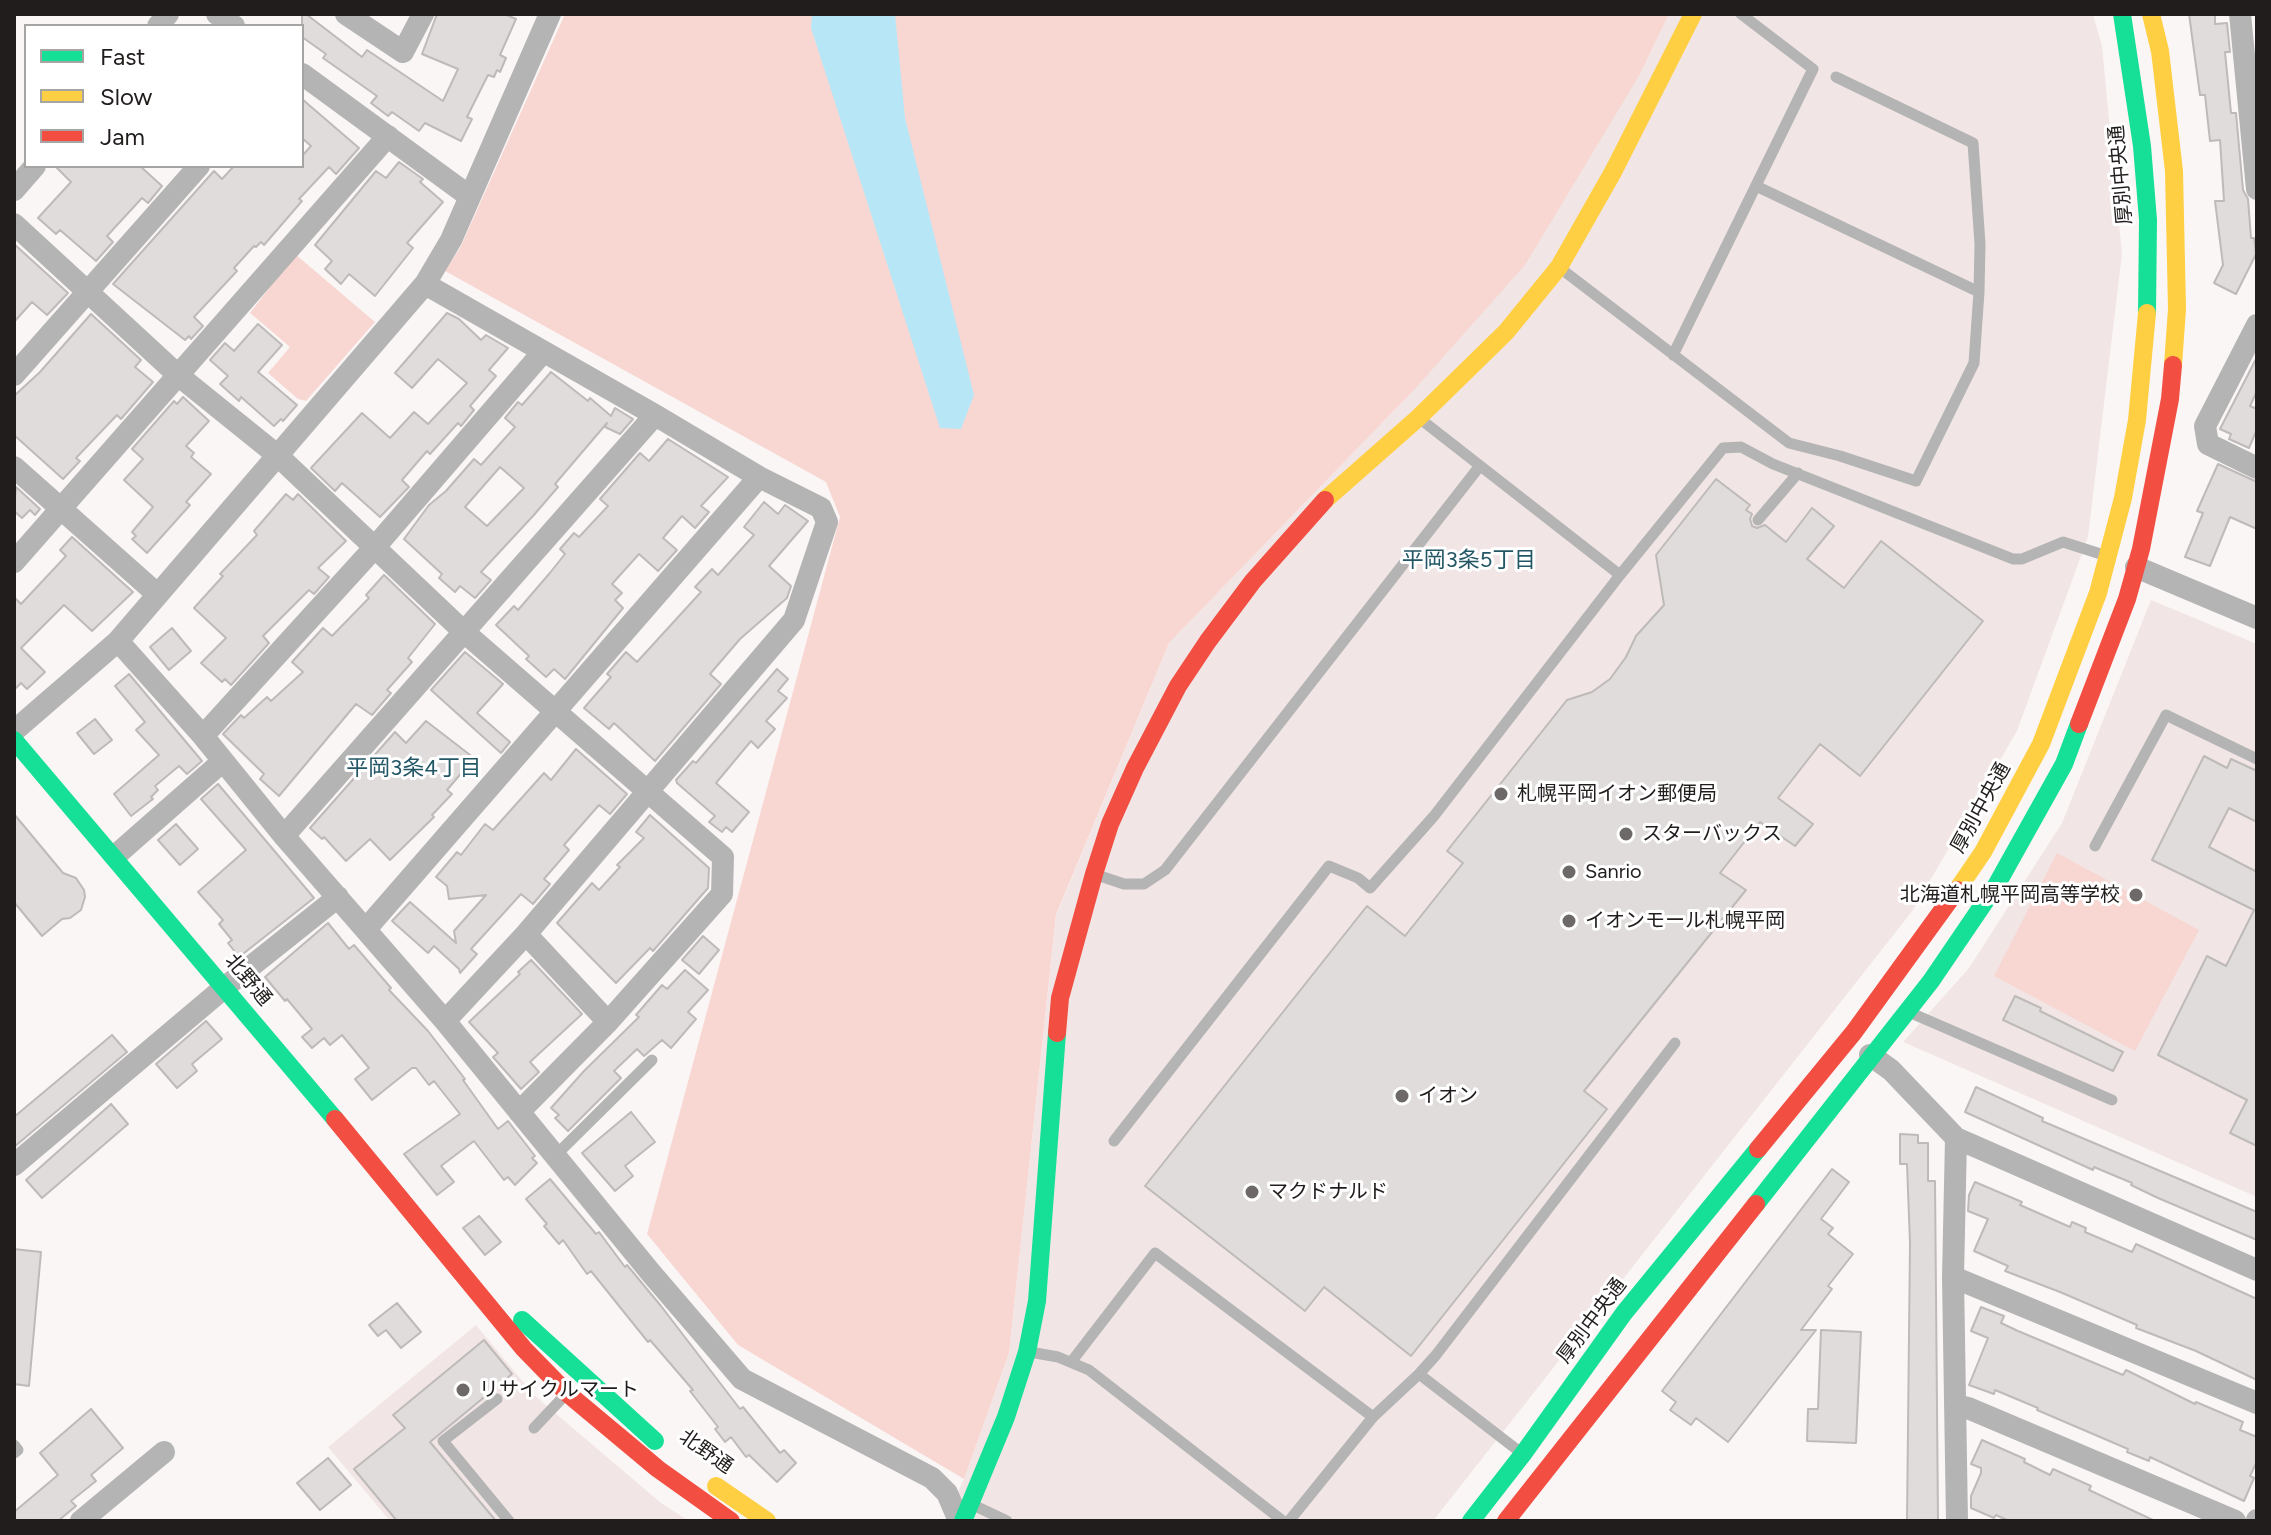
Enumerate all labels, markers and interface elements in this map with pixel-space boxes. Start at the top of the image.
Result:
legend [24,24,304,168]
text: Fast [100,42,145,71]
text: Slow [100,82,152,111]
text: Jam [100,122,145,151]
street label: 厚別中央通 [2105,124,2137,226]
district label: 平岡3条5丁目 [1402,548,1536,574]
district label: 平岡3条4丁目 [346,756,482,782]
street label: 厚別中央通 [1946,758,2016,858]
place label: 札幌平岡イオン郵便局 [1517,782,1717,806]
marker: 札幌平岡イオン郵便局 [1492,785,1510,803]
place label: スターバックス [1642,822,1782,846]
marker: スターバックス [1617,825,1635,843]
place label: Sanrio [1585,860,1642,884]
marker: Sanrio [1560,863,1578,881]
place label: 北海道札幌平岡高等学校 [1900,883,2120,907]
marker: 北海道札幌平岡高等学校 [2127,886,2145,904]
place label: イオンモール札幌平岡 [1585,909,1785,933]
marker: イオンモール札幌平岡 [1560,912,1578,930]
street label: 北野通 [220,949,276,1011]
place label: イオン [1418,1084,1478,1108]
marker: イオン [1393,1087,1411,1105]
place label: マクドナルド [1268,1180,1388,1204]
marker: マクドナルド [1243,1183,1261,1201]
street label: 厚別中央通 [1552,1274,1632,1368]
place label: リサイクルマート [479,1378,639,1402]
marker: リサイクルマート [454,1381,472,1399]
street label: 北野通 [675,1425,737,1479]

